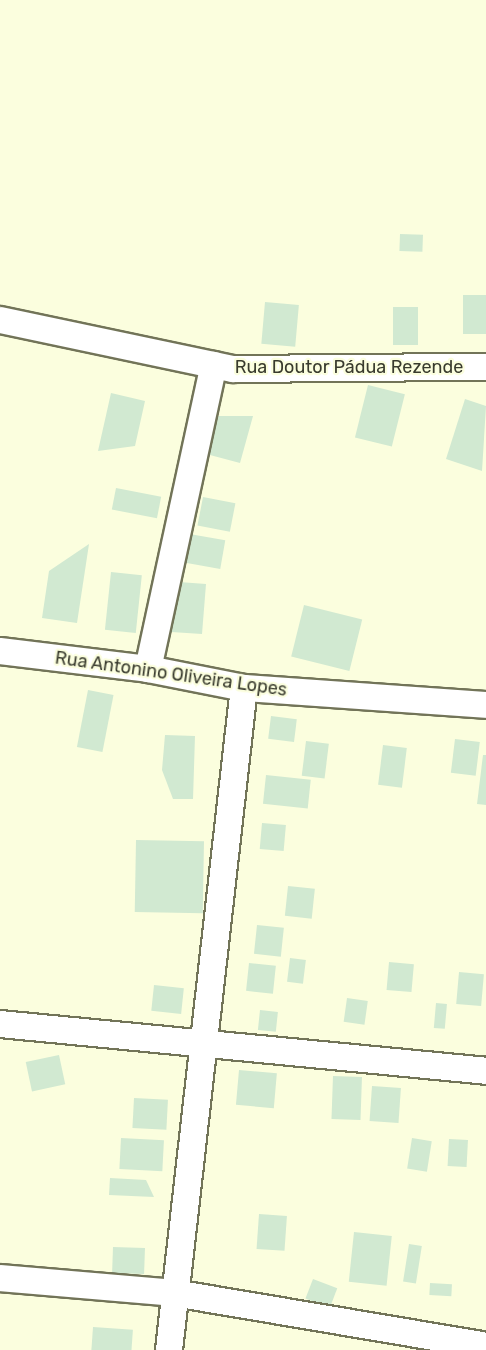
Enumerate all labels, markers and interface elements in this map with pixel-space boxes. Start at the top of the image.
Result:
street label: Rua Doutor Pádua Rezende [235,356,463,378]
street label: Rua Antonino Oliveira Lopes [53,647,289,701]

